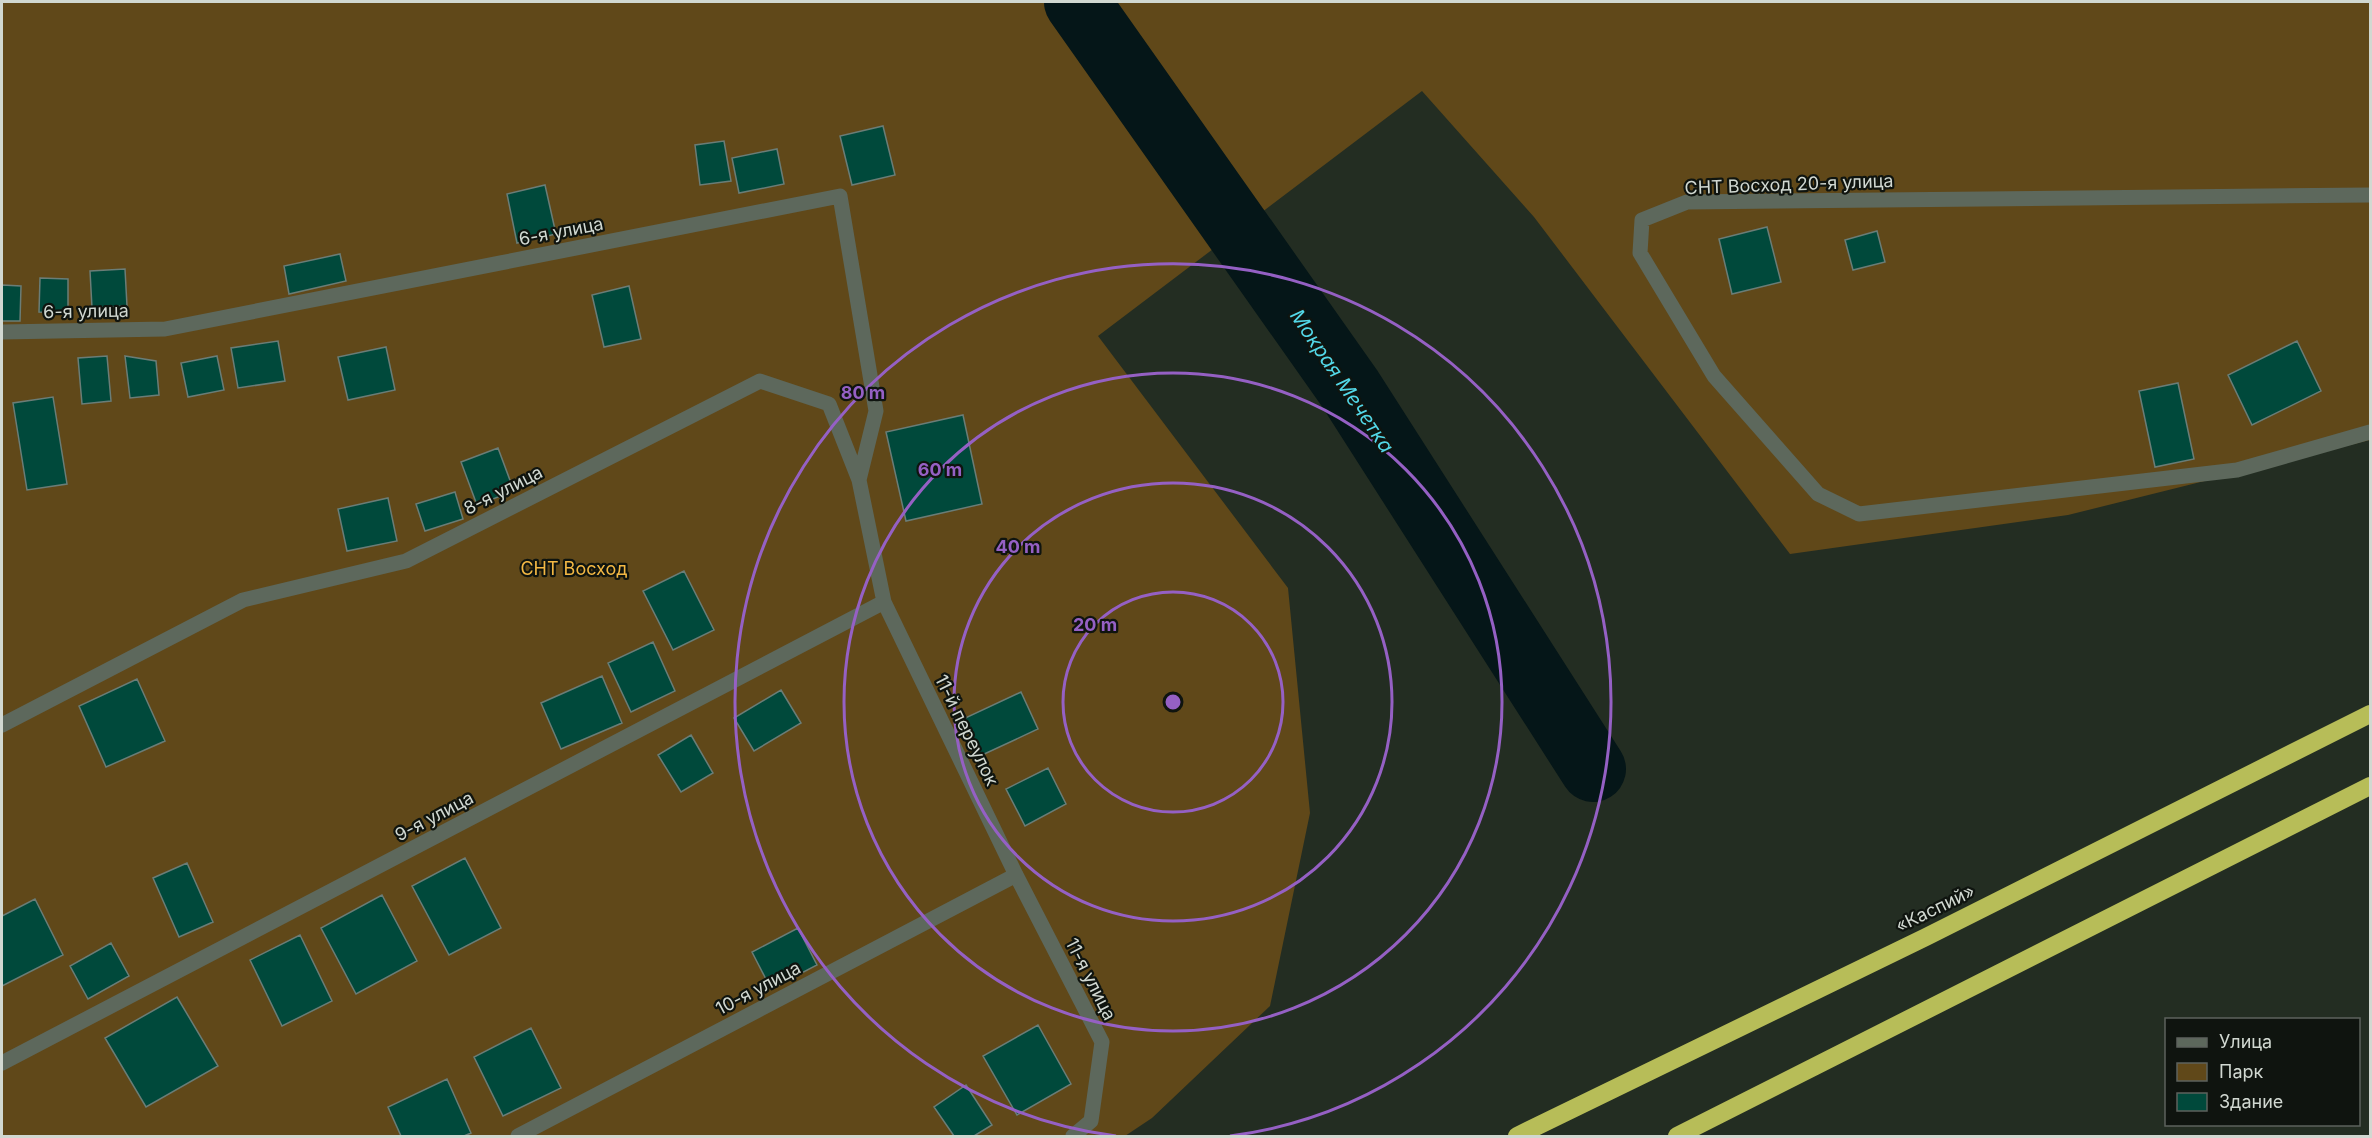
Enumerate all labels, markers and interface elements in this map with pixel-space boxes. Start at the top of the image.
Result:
street label: СНТ Восход 20-я улица [1684,170,1894,198]
street label: 6-я улица [517,213,605,249]
street label: 6-я улица [43,300,129,322]
water label: Мокрая Мечетка [1285,305,1399,457]
text: 80 m [841,382,885,403]
text: 60 m [918,459,962,480]
street label: 8-я улица [460,461,546,519]
text: 40 m [996,536,1041,557]
park label: СНТ Восход [520,558,628,579]
text: 20 m [1073,614,1117,635]
street label: 11-й переулок [931,671,1003,789]
centre of rings [1163,692,1183,712]
street label: 9-я улица [391,787,477,845]
street label: «Каспий» [1892,880,1978,936]
street label: 11-я улица [1061,935,1121,1023]
street label: 10-я улица [712,957,804,1019]
legend [2165,1018,2360,1126]
text: Улица [2219,1031,2272,1052]
text: Парк [2219,1061,2264,1082]
text: Здание [2219,1091,2283,1112]

